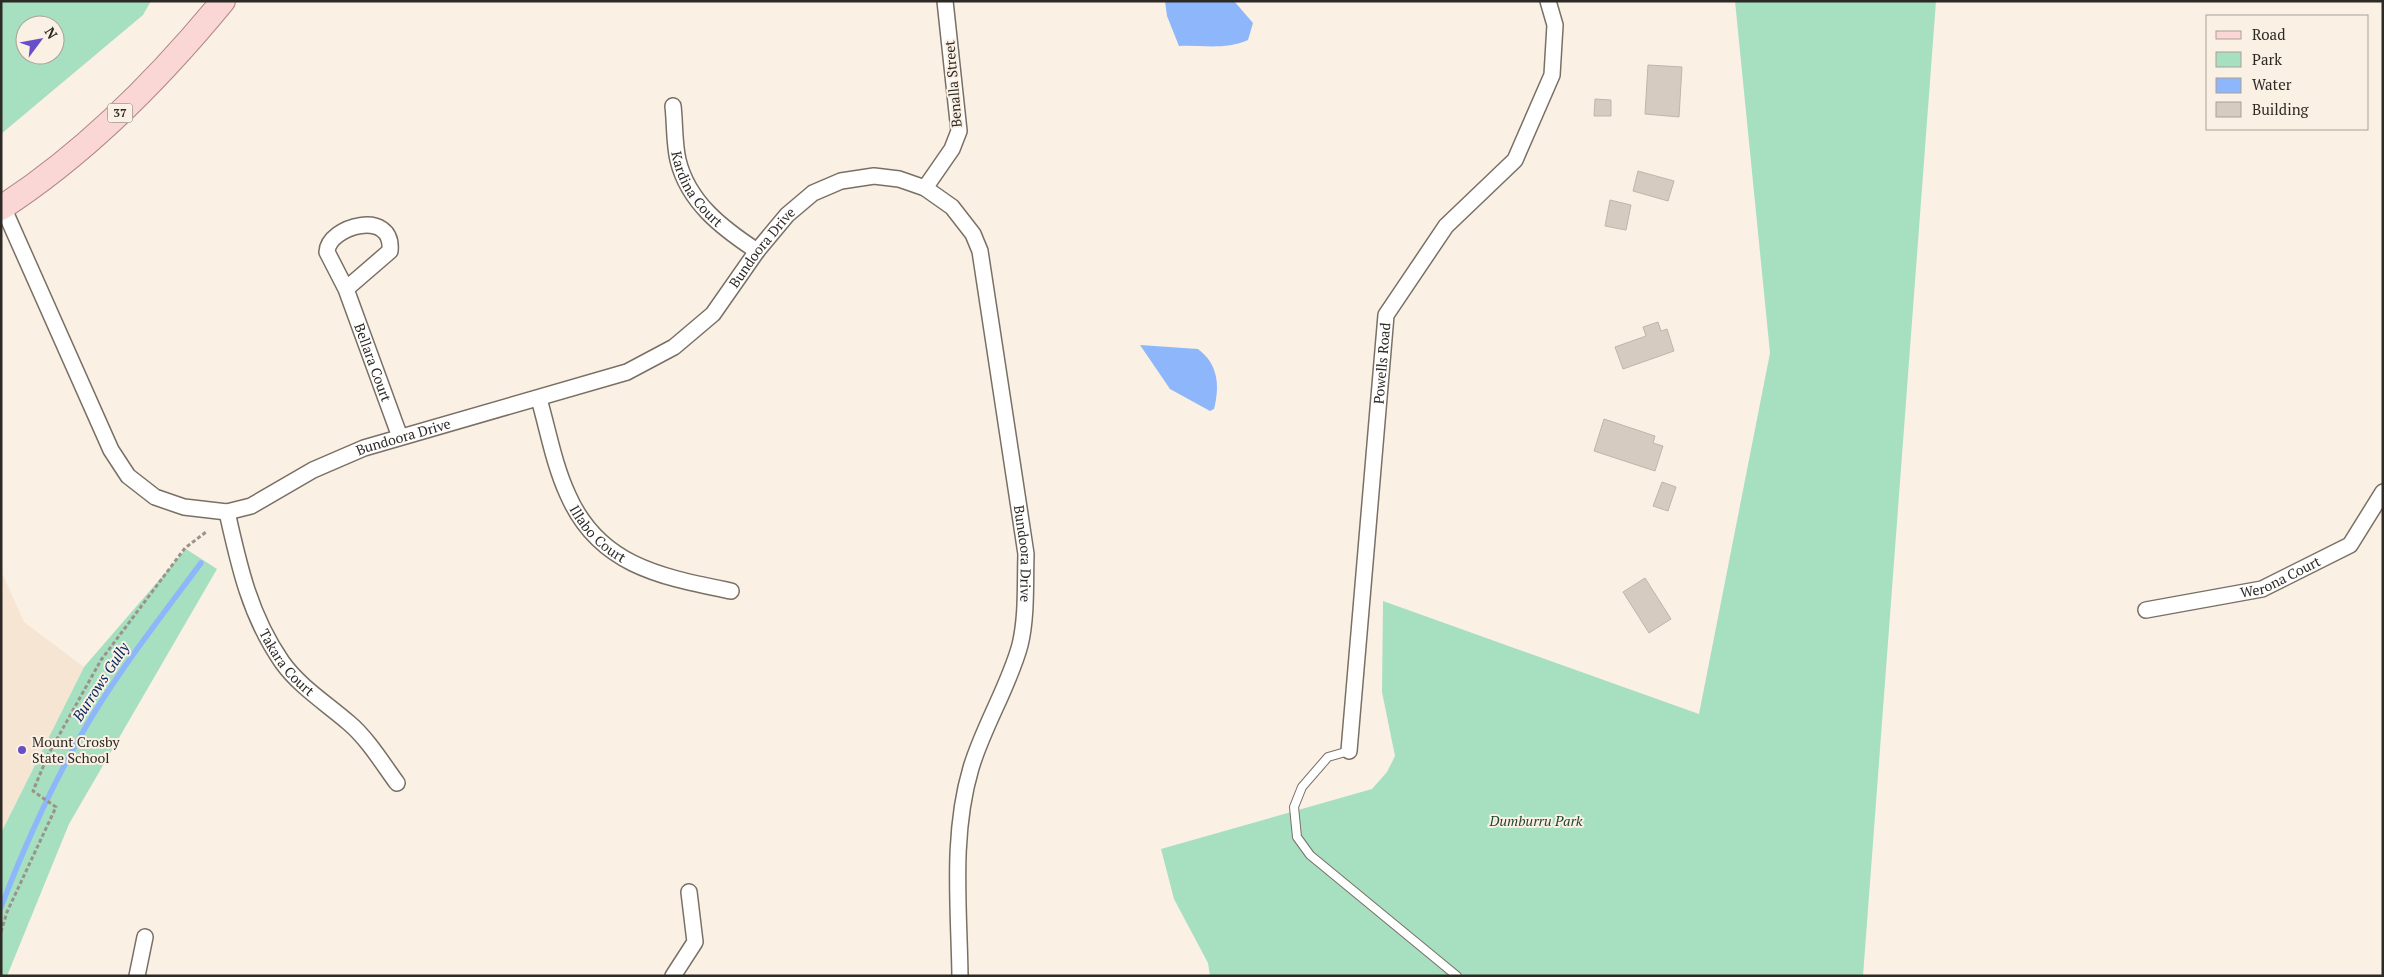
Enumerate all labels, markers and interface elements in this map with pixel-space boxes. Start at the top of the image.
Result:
north arrow [15,15,65,65]
legend [2206,15,2369,130]
text: N [41,23,63,43]
text: Road [2252,24,2285,44]
street label: Benalla Street [939,39,966,128]
text: Park [2252,49,2282,69]
text: Water [2252,74,2292,94]
text: Building [2252,99,2310,119]
road number: 37 [108,104,132,122]
street label: Kardina Court [667,149,728,232]
street label: Bundoora Drive [724,202,799,291]
street label: Bellara Court [350,320,397,405]
street label: Powells Road [1368,322,1394,405]
street label: Bundoora Drive [353,414,453,459]
street label: Illabo Court [566,501,630,567]
street label: Bundoora Drive [1010,504,1036,603]
street label: Werona Court [2239,551,2324,602]
street label: Takara Court [255,625,319,701]
water label: Burrows Gully [67,637,134,726]
place label: Mount Crosby State School [32,732,120,767]
marker: Mount Crosby State School [16,744,28,756]
park label: Dumburru Park [1488,811,1583,830]

